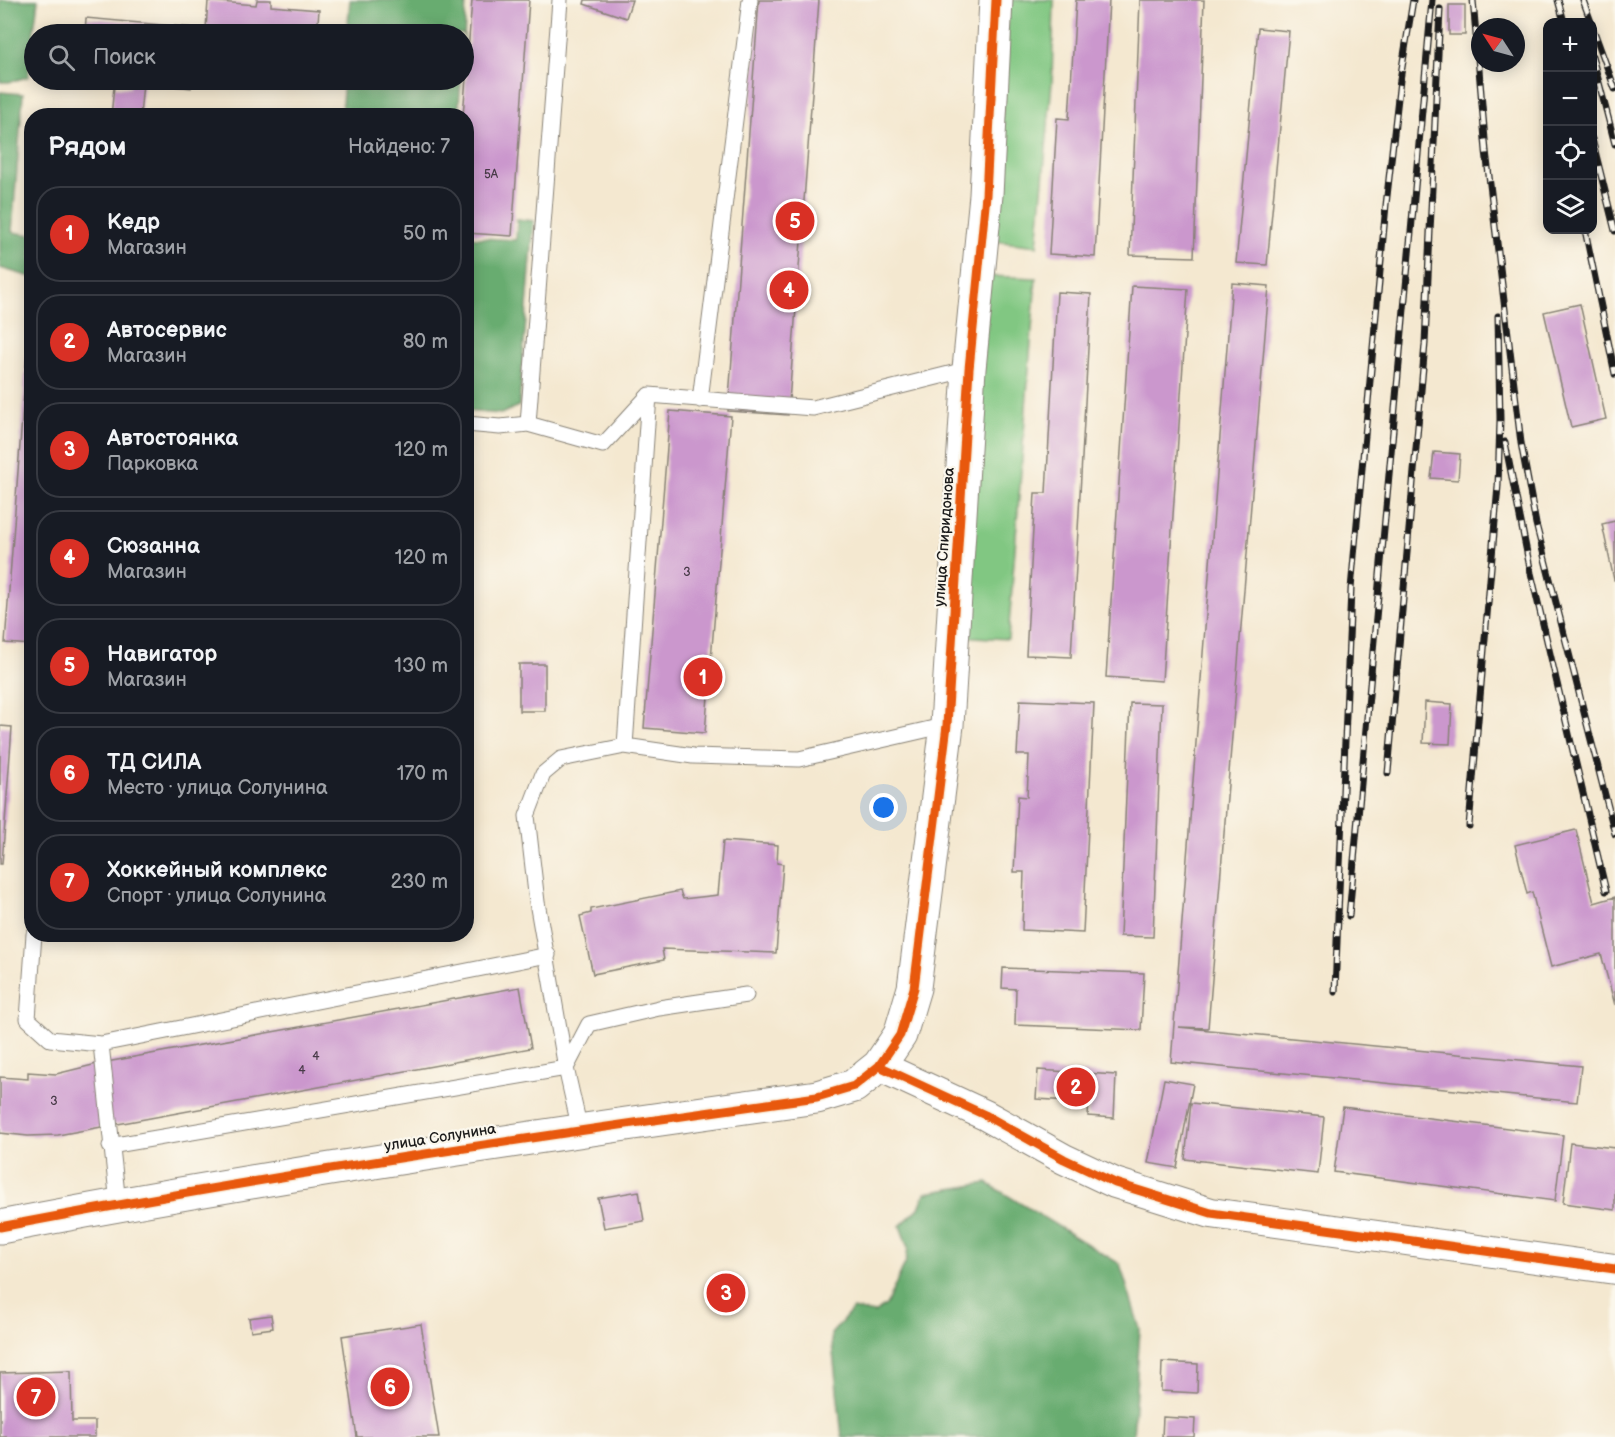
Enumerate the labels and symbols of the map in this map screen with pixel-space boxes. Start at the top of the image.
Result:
north arrow [1471,18,1525,72]
house number: 5А [484,167,499,182]
pin: 5 [776,198,814,244]
pin: 4 [770,268,808,312]
street label: улица Спиридонова [930,467,959,607]
house number: 3 [683,565,691,580]
pin: 1 [684,654,722,700]
your location [869,793,898,822]
house number: 4 [312,1049,320,1064]
house number: 4 [298,1063,306,1078]
pin: 2 [1056,1064,1096,1110]
house number: 3 [50,1094,58,1109]
street label: улица Солунина [383,1119,498,1156]
pin: 3 [706,1270,746,1316]
pin: 6 [370,1364,410,1410]
pin: 7 [16,1374,56,1420]

